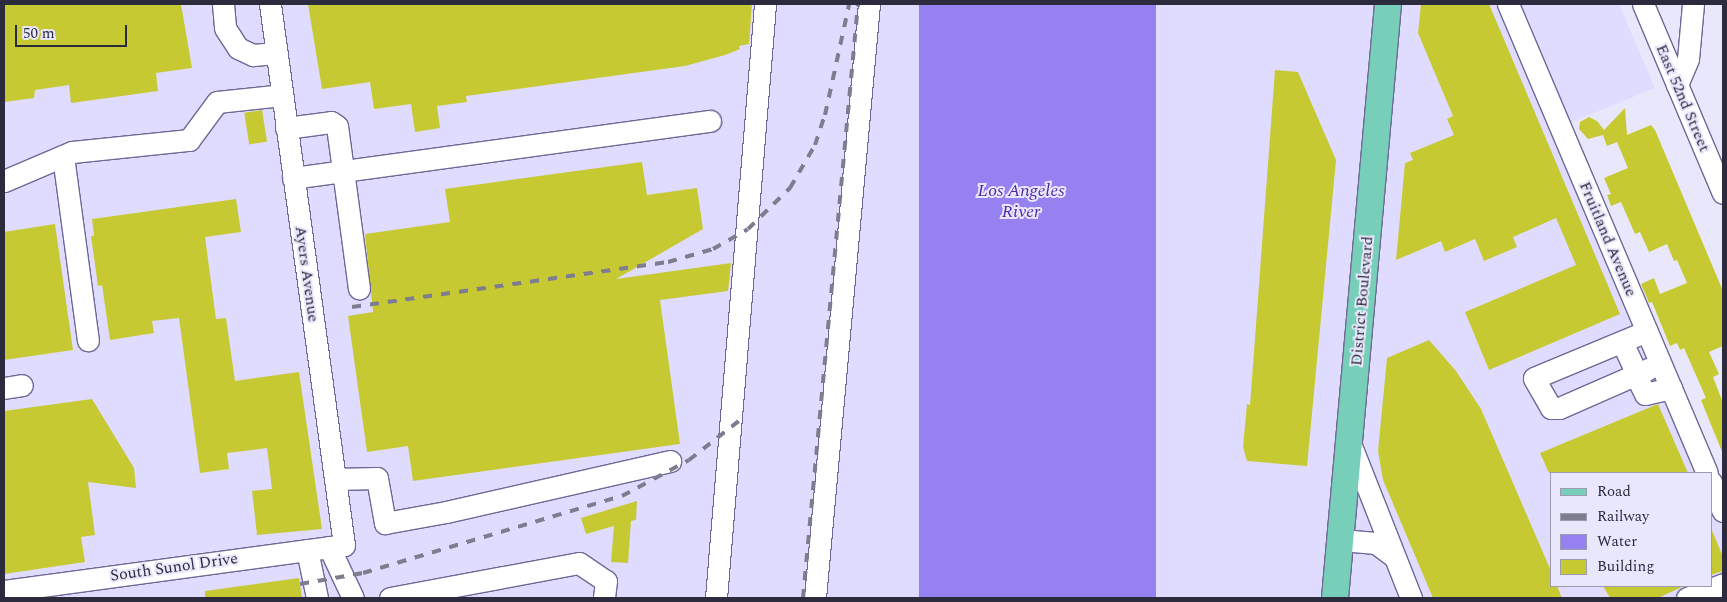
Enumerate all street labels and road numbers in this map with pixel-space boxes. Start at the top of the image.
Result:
street label: East 52nd Street [1652,41,1714,155]
street label: Fruitland Avenue [1575,179,1641,299]
street label: Ayers Avenue [291,225,323,323]
street label: District Boulevard [1347,235,1377,367]
street label: South Sunol Drive [109,549,239,585]

